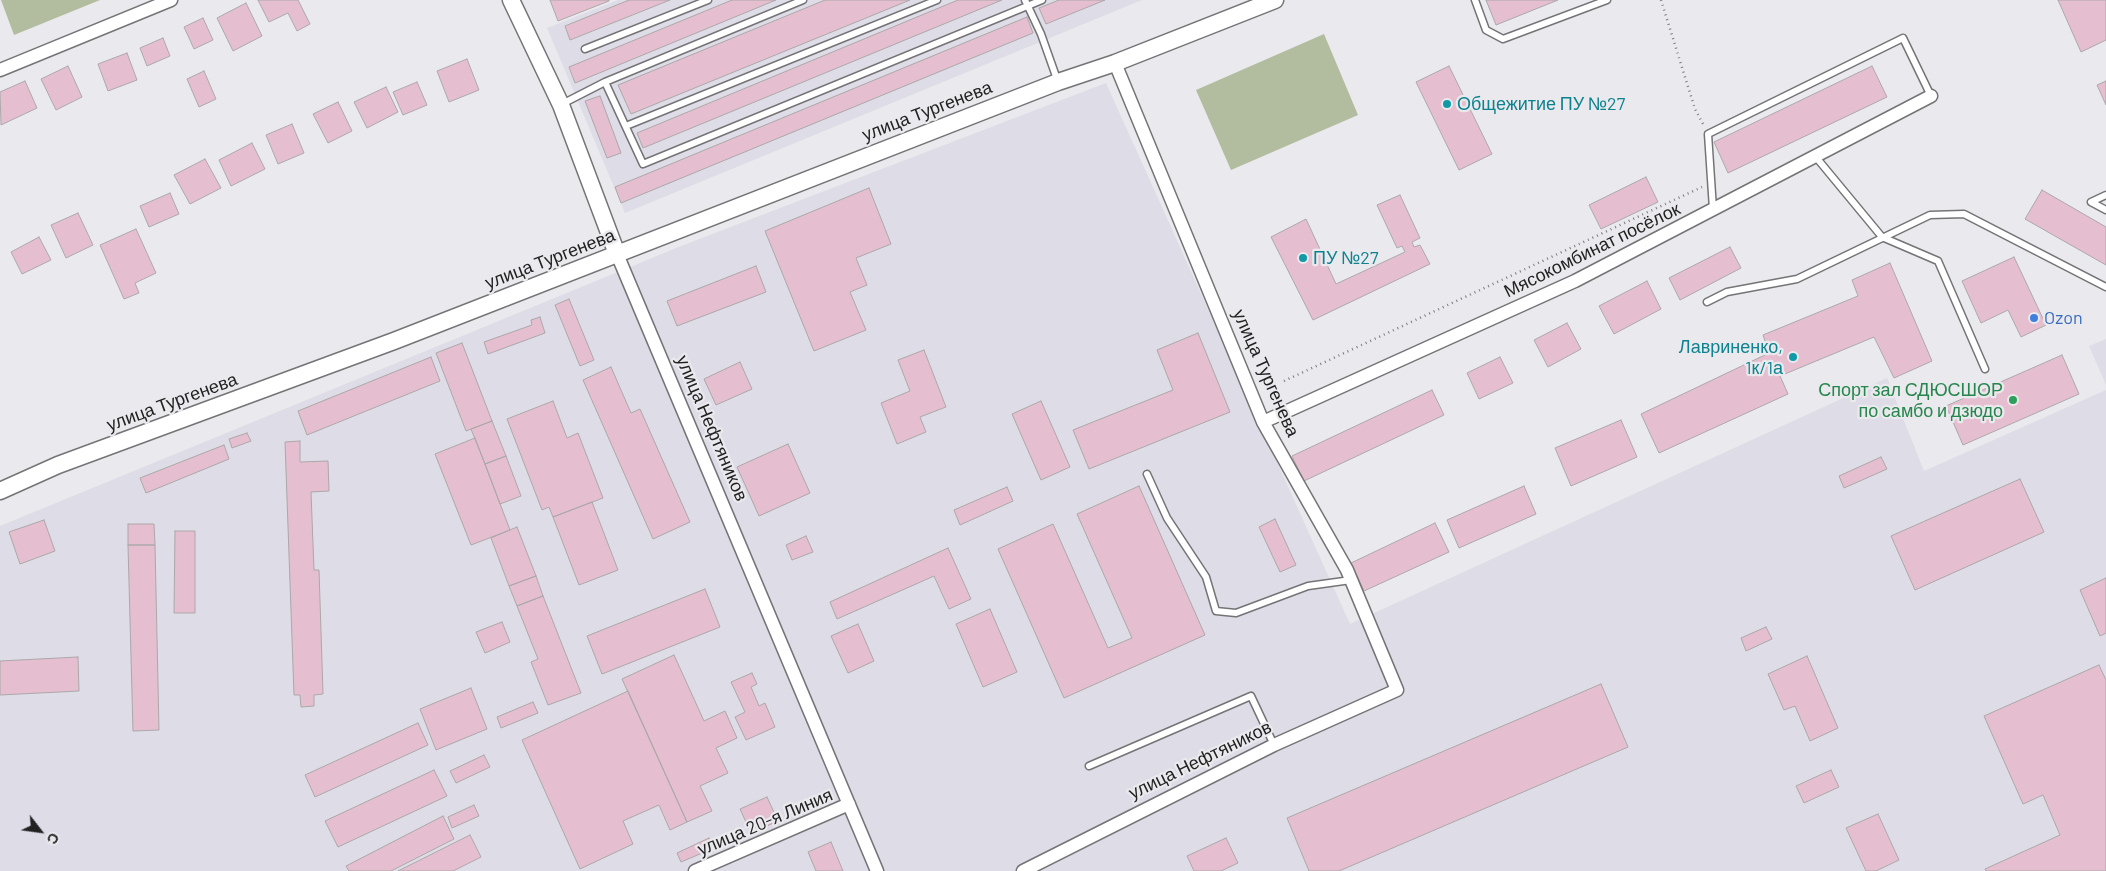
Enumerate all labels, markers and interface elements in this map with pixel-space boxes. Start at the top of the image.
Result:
street label: улица Тургенева [859,76,995,146]
place label: Общежитие ПУ №27 [1457,93,1625,115]
marker: Общежитие ПУ №27 [1441,98,1453,110]
street label: Мясокомбинат посёлок [1500,198,1684,302]
street label: улица Тургенева [482,224,618,294]
place label: ПУ №27 [1313,247,1378,269]
marker: ПУ №27 [1297,252,1309,264]
street label: улица Тургенева [1228,306,1304,440]
place label: Ozon [2044,307,2083,329]
marker: Ozon [2028,312,2040,324]
place label: Лавриненко, 1к/1а [1679,336,1783,378]
marker: Лавриненко, 1к/1а [1787,351,1799,363]
street label: улица Нефтяников [672,352,752,504]
street label: улица Тургенева [104,368,240,436]
place label: Спорт зал СДЮСШОР по самбо и дзюдо [1818,379,2003,422]
marker: Спорт зал СДЮСШОР по самбо и дзюдо [2007,394,2019,406]
street label: улица Нефтяников [1125,716,1275,804]
street label: улица 20-я Линия [694,784,836,860]
north arrow [15,806,65,856]
text: С [44,830,63,847]

